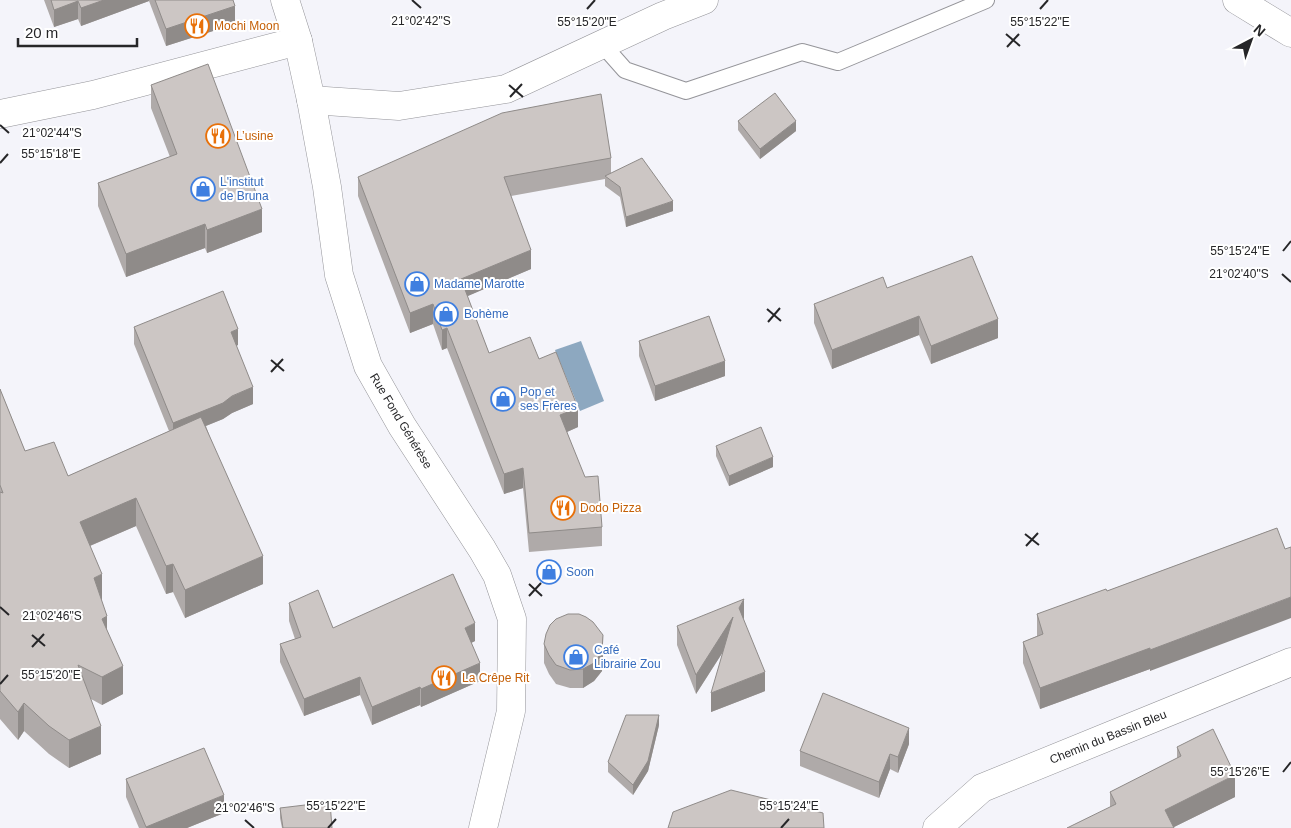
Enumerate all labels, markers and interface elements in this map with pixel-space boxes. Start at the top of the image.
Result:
restaurant icon: Mochi Moon [184,13,210,39]
text: 21°02'42"S [391,14,451,28]
scale bar [18,15,136,47]
text: 55°15'20"E [557,15,617,29]
text: 55°15'22"E [1010,15,1070,29]
north arrow [1226,15,1276,65]
place label: Mochi Moon [214,19,279,33]
text: N [1250,21,1269,40]
text: 20 m [25,24,58,41]
restaurant icon: L’usine [205,123,231,149]
text: 21°02'44"S [22,126,82,140]
place label: L’usine [236,129,274,143]
text: 55°15'18"E [21,147,81,161]
place label: L'institut de Bruna [220,175,269,203]
shop icon: L'institut de Bruna [190,176,216,202]
text: 55°15'24"E [1210,244,1270,258]
text: 21°02'40"S [1209,267,1269,281]
shop icon: Madame Marotte [404,271,430,297]
place label: Madame Marotte [434,277,525,291]
shop icon: Bohème [433,301,459,327]
place label: Bohème [464,307,509,321]
street label: Rue Fond Générèse [367,371,435,471]
place label: Pop et ses Frères [520,385,577,413]
shop icon: Pop et ses Frères [490,386,516,412]
restaurant icon: Dodo Pizza [550,495,576,521]
place label: Dodo Pizza [580,501,642,515]
shop icon: Soon [536,559,562,585]
place label: Soon [566,565,594,579]
text: 21°02'46"S [22,609,82,623]
place label: Café Librairie Zou [594,643,661,671]
shop icon: Café Librairie Zou [563,644,589,670]
restaurant icon: La Crêpe Rit [431,665,457,691]
text: 55°15'20"E [21,668,81,682]
place label: La Crêpe Rit [462,671,530,685]
street label: Chemin du Bassin Bleu [1048,707,1168,767]
text: 55°15'26"E [1210,765,1270,779]
text: 55°15'22"E [306,799,366,813]
text: 55°15'24"E [759,799,819,813]
text: 21°02'46"S [215,801,275,815]

